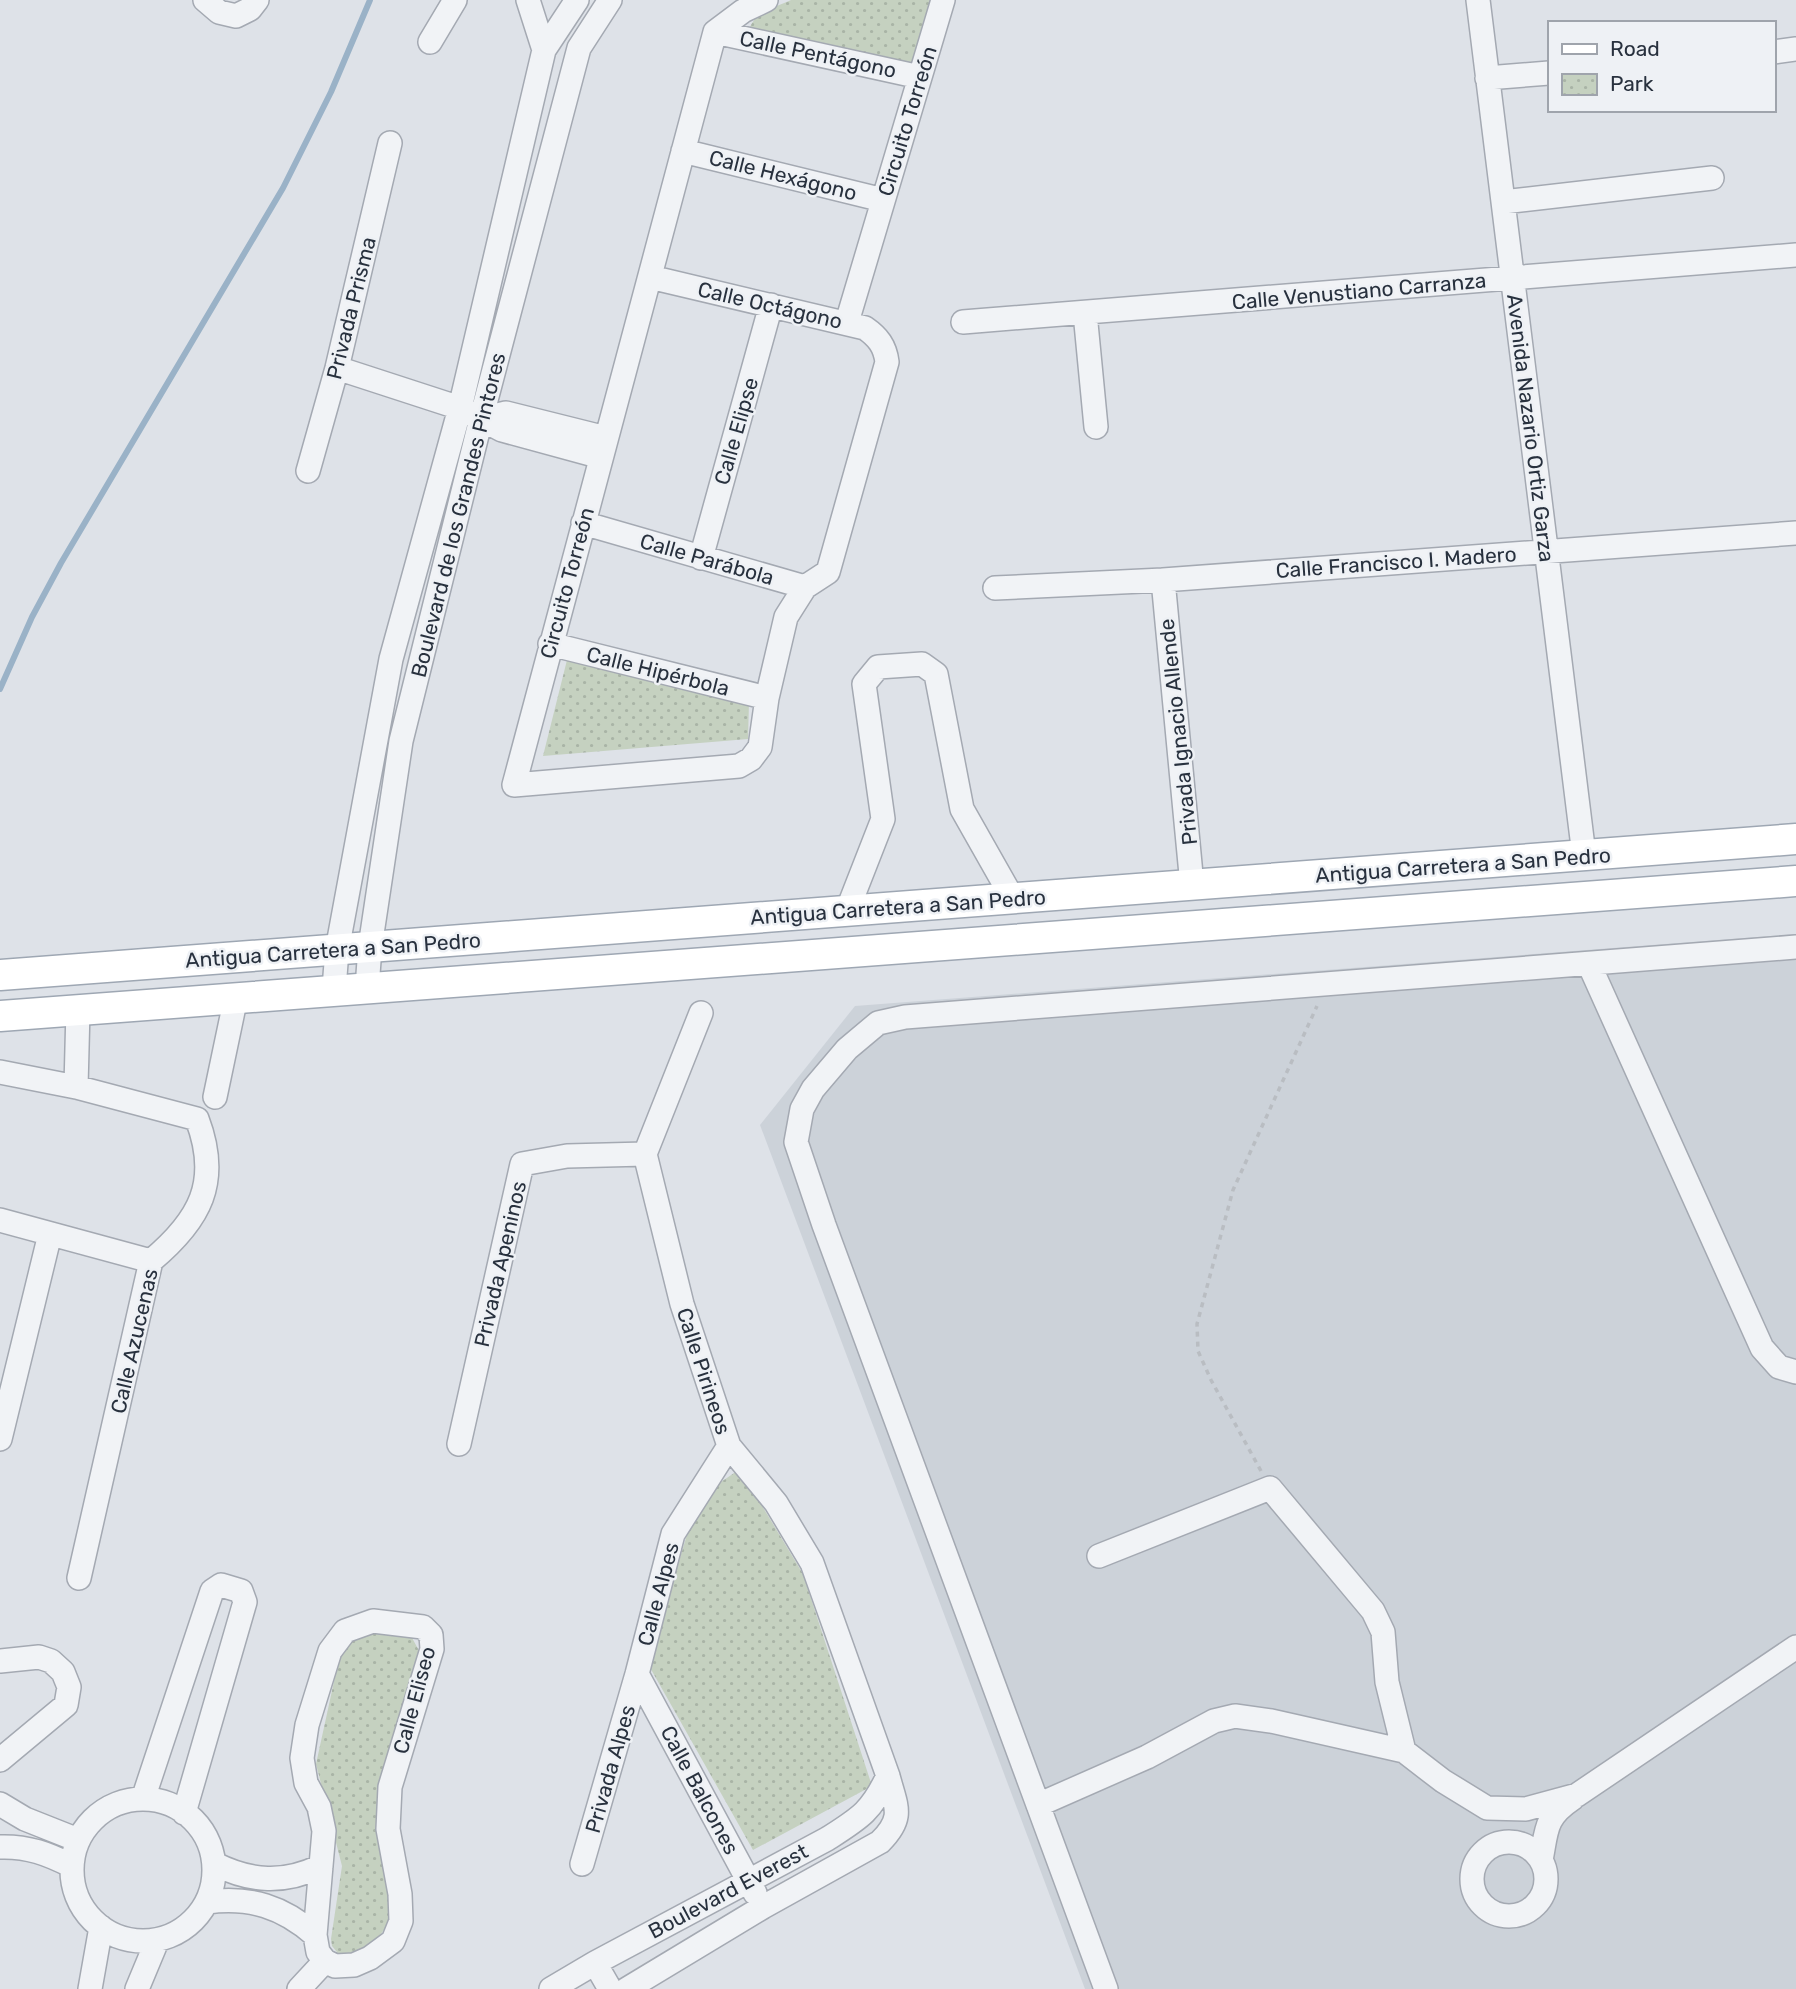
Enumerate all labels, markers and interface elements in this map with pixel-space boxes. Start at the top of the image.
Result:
legend [1548,21,1775,112]
street label: Calle Pentágono [737,25,899,83]
text: Road [1610,36,1660,61]
street label: Circuito Torreón [872,43,942,199]
text: Park [1610,71,1654,96]
street label: Calle Hexágono [707,145,859,205]
street label: Privada Prisma [321,234,381,382]
street label: Calle Venustiano Carranza [1231,267,1487,315]
street label: Calle Octágono [695,276,845,334]
street label: Avenida Nazario Ortiz Garza [1502,293,1560,563]
street label: Boulevard de los Grandes Pintores [405,350,511,680]
street label: Calle Elipse [709,374,763,488]
street label: Circuito Torreón [535,505,599,661]
street label: Calle Parábola [637,528,777,590]
street label: Calle Francisco I. Madero [1275,541,1517,583]
street label: Privada Ignacio Allende [1154,618,1202,846]
street label: Calle Hipérbola [584,641,732,701]
street label: Antigua Carretera a San Pedro [1314,842,1612,888]
street label: Antigua Carretera a San Pedro [749,884,1047,930]
street label: Antigua Carretera a San Pedro [184,927,482,973]
street label: Privada Apeninos [469,1179,531,1349]
street label: Calle Azucenas [105,1266,163,1416]
street label: Calle Pirineos [672,1305,736,1437]
street label: Calle Alpes [632,1539,684,1649]
street label: Calle Eliseo [388,1644,440,1756]
street label: Privada Alpes [580,1702,640,1836]
street label: Calle Balcones [656,1721,744,1859]
street label: Boulevard Everest [644,1838,812,1944]

